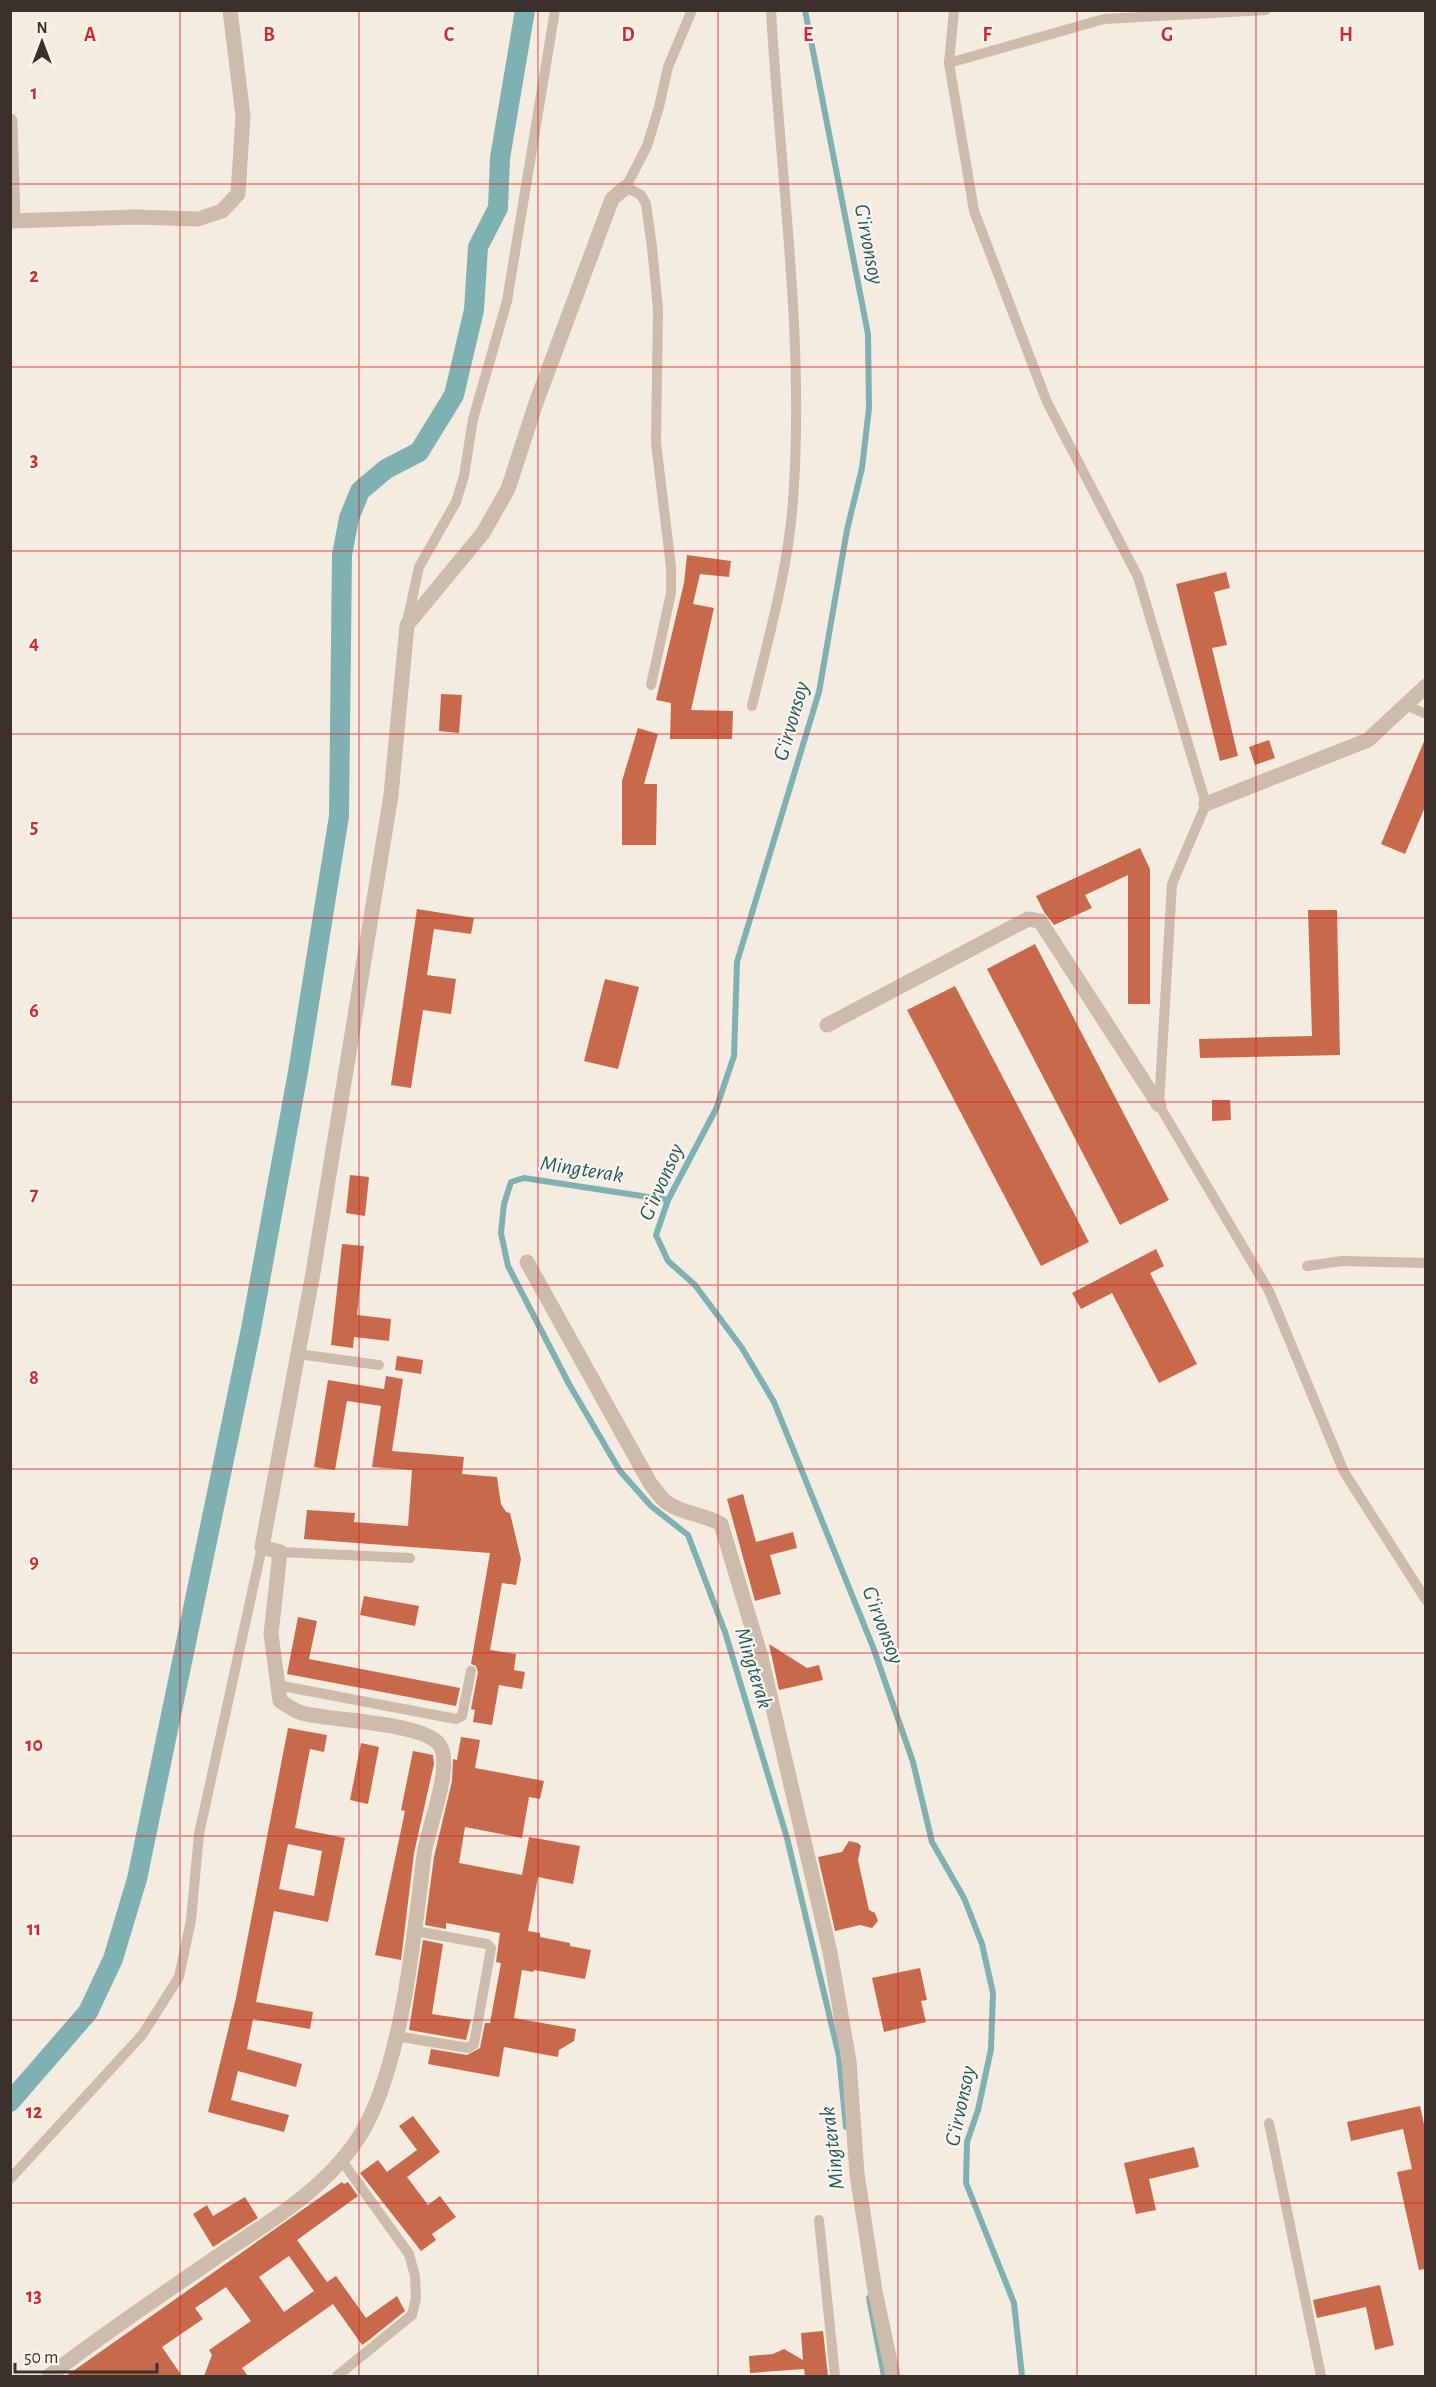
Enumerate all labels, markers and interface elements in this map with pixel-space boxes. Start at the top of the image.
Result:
north arrow [12,12,72,72]
text: N [36,20,48,36]
text: A [84,25,96,45]
text: B [263,25,275,45]
text: C [444,25,455,45]
text: D [621,25,635,45]
text: E [803,25,813,45]
text: F [982,25,992,45]
text: G [1161,25,1173,45]
text: H [1339,25,1353,45]
text: 1 [30,83,38,103]
water label: G‘irvonsoy [850,202,888,286]
text: 2 [29,266,39,286]
text: 3 [30,450,38,470]
text: 4 [29,633,39,653]
water label: G‘irvonsoy [769,679,813,763]
text: 5 [30,817,38,837]
text: 6 [29,1001,39,1021]
water label: G‘irvonsoy [634,1140,688,1224]
water label: Mingterak [539,1152,625,1186]
text: 7 [30,1184,39,1204]
text: 8 [29,1368,39,1388]
text: 9 [29,1552,39,1572]
water label: G‘irvonsoy [858,1583,908,1667]
water label: Mingterak [731,1625,777,1711]
text: 10 [25,1735,43,1755]
text: 11 [27,1919,41,1939]
water label: G‘irvonsoy [941,2064,979,2148]
text: 12 [26,2102,42,2122]
water label: Mingterak [816,2105,848,2191]
text: 13 [26,2286,42,2306]
scale bar [15,2336,158,2374]
text: 50 m [24,2349,58,2367]

